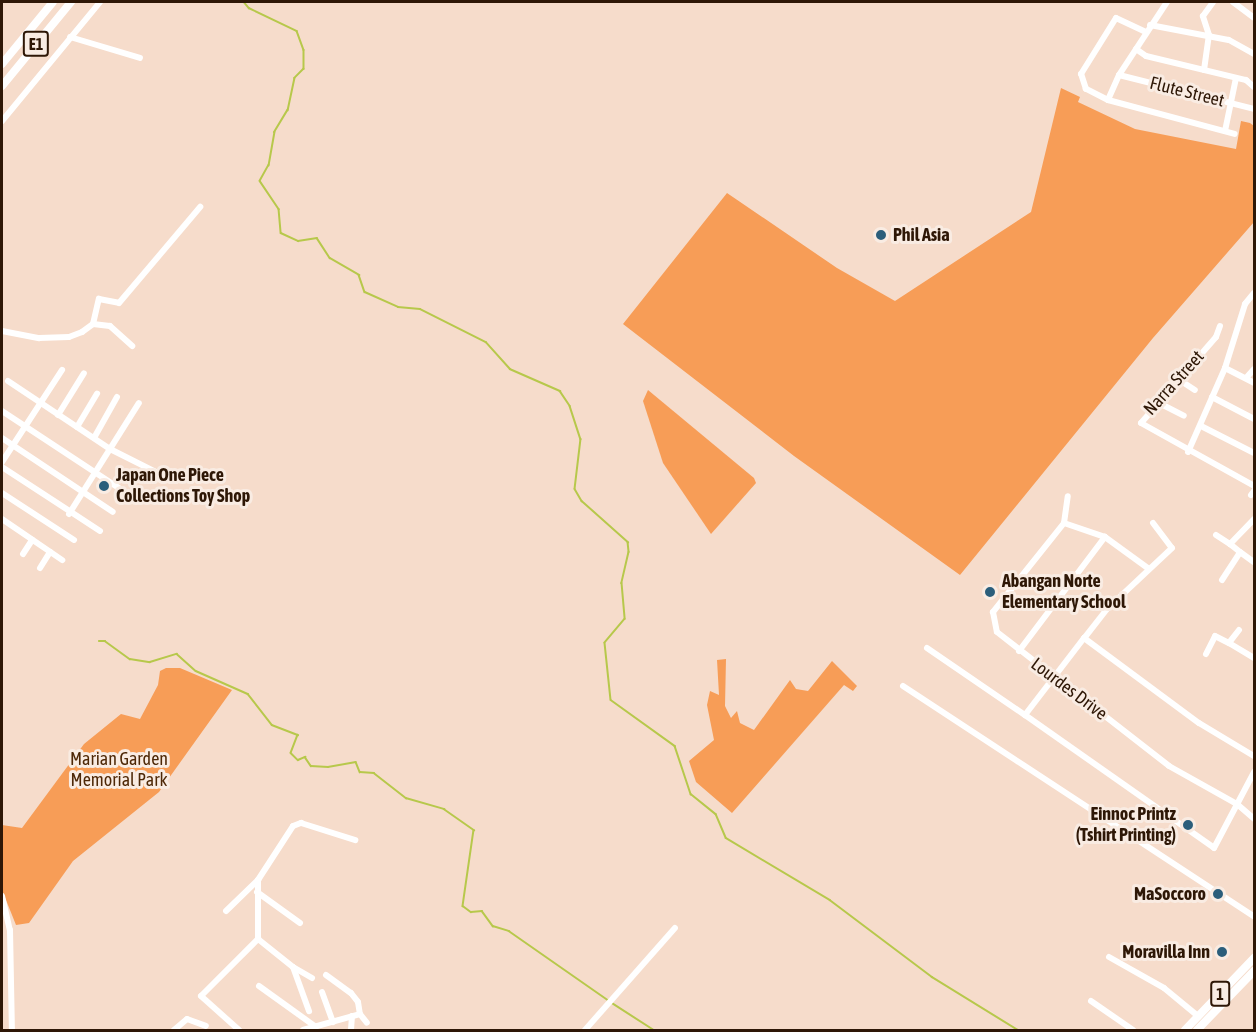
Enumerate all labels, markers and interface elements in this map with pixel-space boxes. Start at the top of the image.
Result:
road number: E1 [22,31,50,57]
street label: Flute Street [1148,72,1226,112]
place label: Phil Asia [893,224,950,246]
marker: Phil Asia [874,228,888,242]
street label: Narra Street [1139,346,1209,420]
place label: Japan One Piece Collections Toy Shop [116,465,250,508]
marker: Japan One Piece Collections Toy Shop [97,479,111,493]
place label: Abangan Norte Elementary School [1002,571,1126,614]
marker: Abangan Norte Elementary School [983,585,997,599]
street label: Lourdes Drive [1027,653,1111,725]
park label: Marian Garden Memorial Park [70,749,168,792]
place label: Einnoc Printz (Tshirt Printing) [1076,804,1176,846]
marker: Einnoc Printz (Tshirt Printing) [1181,818,1195,832]
place label: MaSoccoro [1134,883,1206,905]
marker: MaSoccoro [1211,887,1225,901]
place label: Moravilla Inn [1122,941,1210,963]
marker: Moravilla Inn [1215,945,1229,959]
road number: 1 [1210,981,1230,1007]

